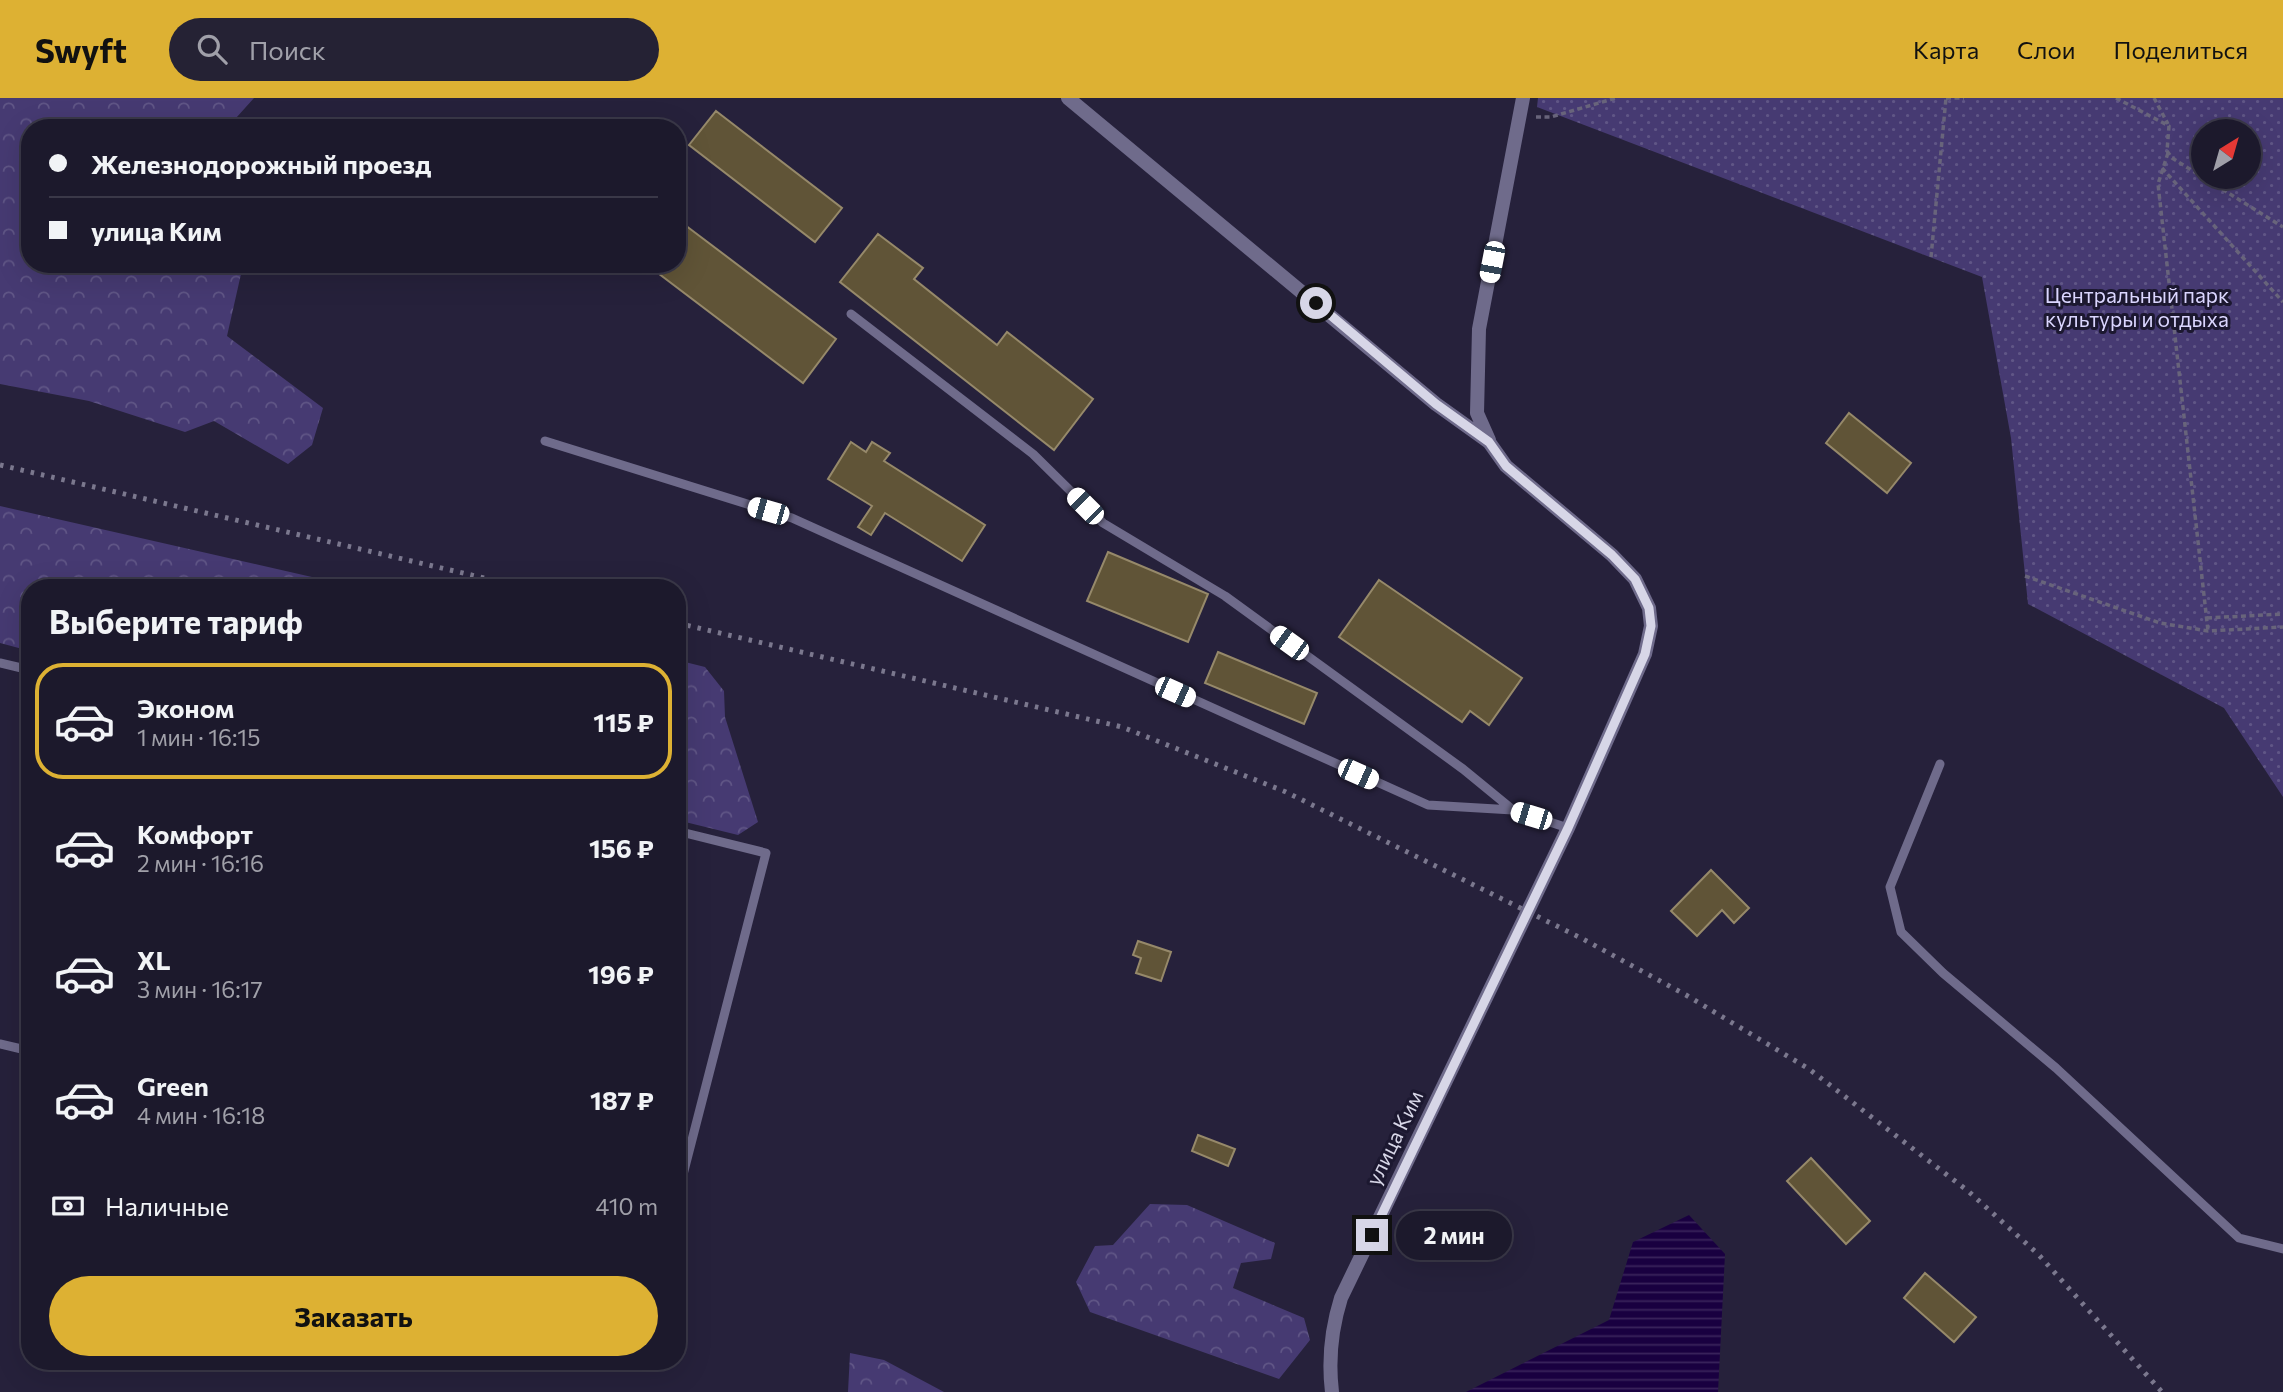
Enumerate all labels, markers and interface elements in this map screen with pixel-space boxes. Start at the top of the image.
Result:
search box [169,18,659,81]
text: Swyft [35,29,127,70]
icon: search [193,30,231,68]
text: Поиск [249,34,326,65]
text: Карта [1913,35,1979,64]
text: Слои [2017,35,2075,64]
text: Поделиться [2113,35,2248,64]
north arrow [2191,119,2261,189]
map controls [2191,119,2261,189]
text: Железнодорожный проезд [91,148,431,179]
text: улица Ким [91,215,222,246]
car [1478,239,1507,285]
park label: Центральный парк культуры и отдыха [2045,282,2229,331]
route start [1300,287,1332,319]
car [1063,484,1108,528]
car [745,495,792,527]
text: Выберите тариф [49,601,303,641]
car [1266,622,1313,664]
car [1152,674,1199,710]
icon: car [53,690,116,753]
text: Эконом [137,692,234,723]
text: 115 ₽ [593,706,654,737]
text: 1 мин · 16:15 [137,723,260,751]
car [1335,756,1382,792]
car [1508,800,1555,832]
icon: car [53,816,116,879]
text: Комфорт [137,818,253,849]
text: 156 ₽ [589,832,654,863]
text: 2 мин · 16:16 [137,849,264,877]
icon: car [53,942,116,1005]
text: XL [137,944,171,975]
text: 196 ₽ [588,958,654,989]
text: 3 мин · 16:17 [137,975,263,1003]
icon: car [53,1068,116,1131]
text: Green [137,1070,209,1101]
text: 187 ₽ [590,1084,654,1115]
street label: улица Ким [1360,1086,1427,1189]
text: 4 мин · 16:18 [137,1101,265,1129]
icon: cash [49,1187,87,1225]
text: Наличные [105,1190,229,1221]
text: 410 m [596,1192,658,1220]
callout: 2 мин [1396,1210,1512,1260]
route end [1356,1219,1388,1251]
text: 2 мин [1423,1221,1485,1249]
button: Заказать [49,1276,658,1356]

